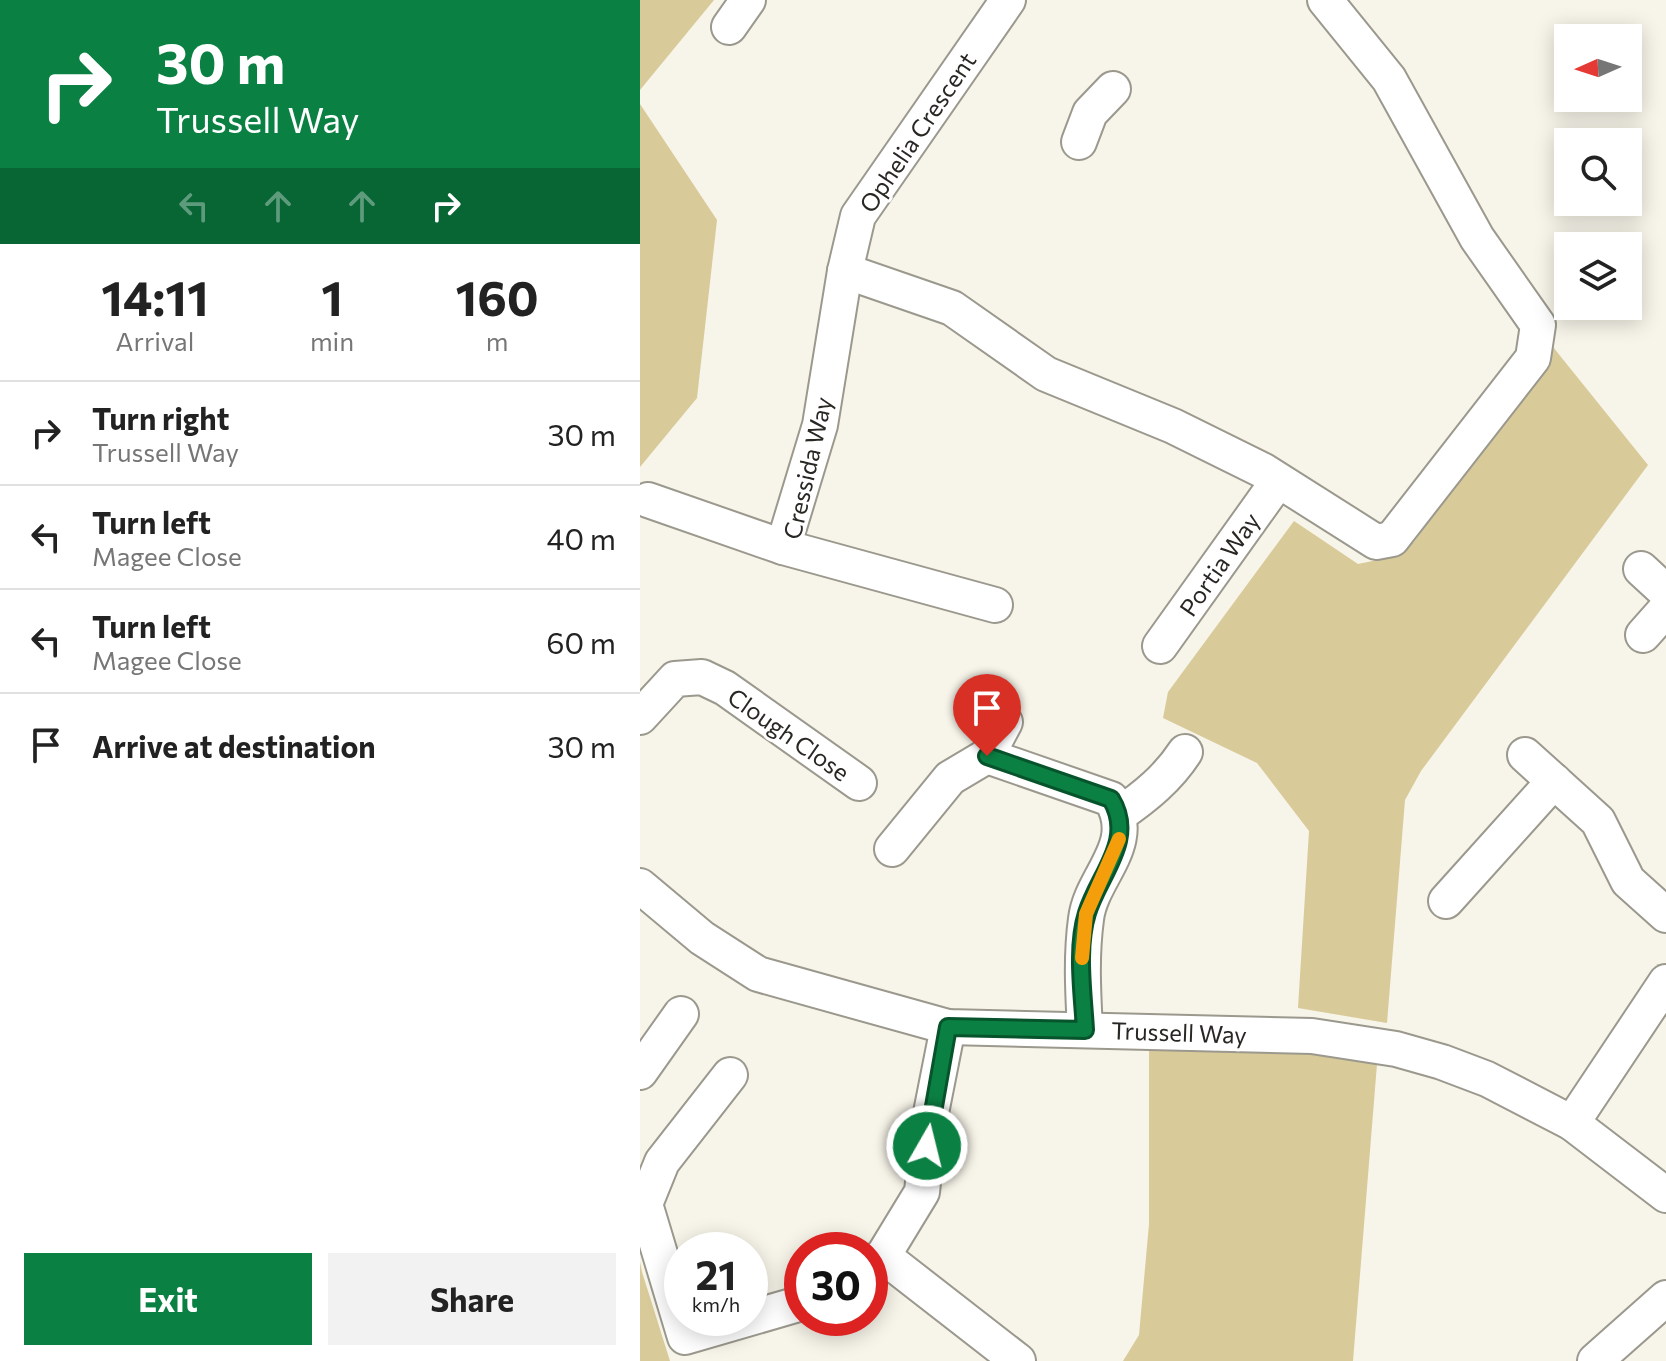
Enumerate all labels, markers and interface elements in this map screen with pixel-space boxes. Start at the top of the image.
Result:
north arrow [1554,24,1642,112]
map controls [1554,24,1642,320]
text: 30 m [156,27,285,96]
icon: right [24,32,128,136]
street label: Ophelia Crescent [853,46,981,218]
text: Trussell Way [156,96,359,140]
button: search [1554,128,1642,216]
icon: left [172,184,216,228]
icon: ahead [256,184,300,228]
icon: ahead [340,184,384,228]
icon: right [424,184,468,228]
button: layers [1554,232,1642,320]
text: 14:11 [101,267,209,326]
text: 1 [321,267,343,326]
text: 160 [455,267,539,326]
text: Arrival [116,325,194,356]
text: min [310,325,354,356]
text: m [486,325,508,356]
street label: Cressida Way [777,394,837,542]
text: Turn right [92,399,229,436]
icon: right [24,411,68,455]
text: 30 m [547,415,616,452]
text: Trussell Way [92,436,239,467]
text: Turn left [92,503,211,540]
street label: Portia Way [1173,507,1265,621]
icon: left [24,515,68,559]
text: 40 m [547,519,616,556]
text: Magee Close [92,540,242,571]
text: Turn left [92,607,211,644]
icon: left [24,619,68,663]
text: 60 m [546,623,616,660]
text: Magee Close [92,644,242,675]
pin [953,674,1021,756]
street label: Clough Close [723,681,855,787]
icon: arrive [965,686,1009,730]
icon: arrive [24,723,68,767]
text: Arrive at destination [92,727,376,764]
text: 30 m [547,727,616,764]
street label: Trussell Way [1111,1015,1247,1049]
position arrow [885,1104,969,1188]
speed limit sign: 30 [784,1232,888,1336]
text: 21 [696,1249,736,1298]
button: Exit [24,1253,312,1345]
button: Share [328,1253,616,1345]
text: km/h [692,1292,740,1316]

